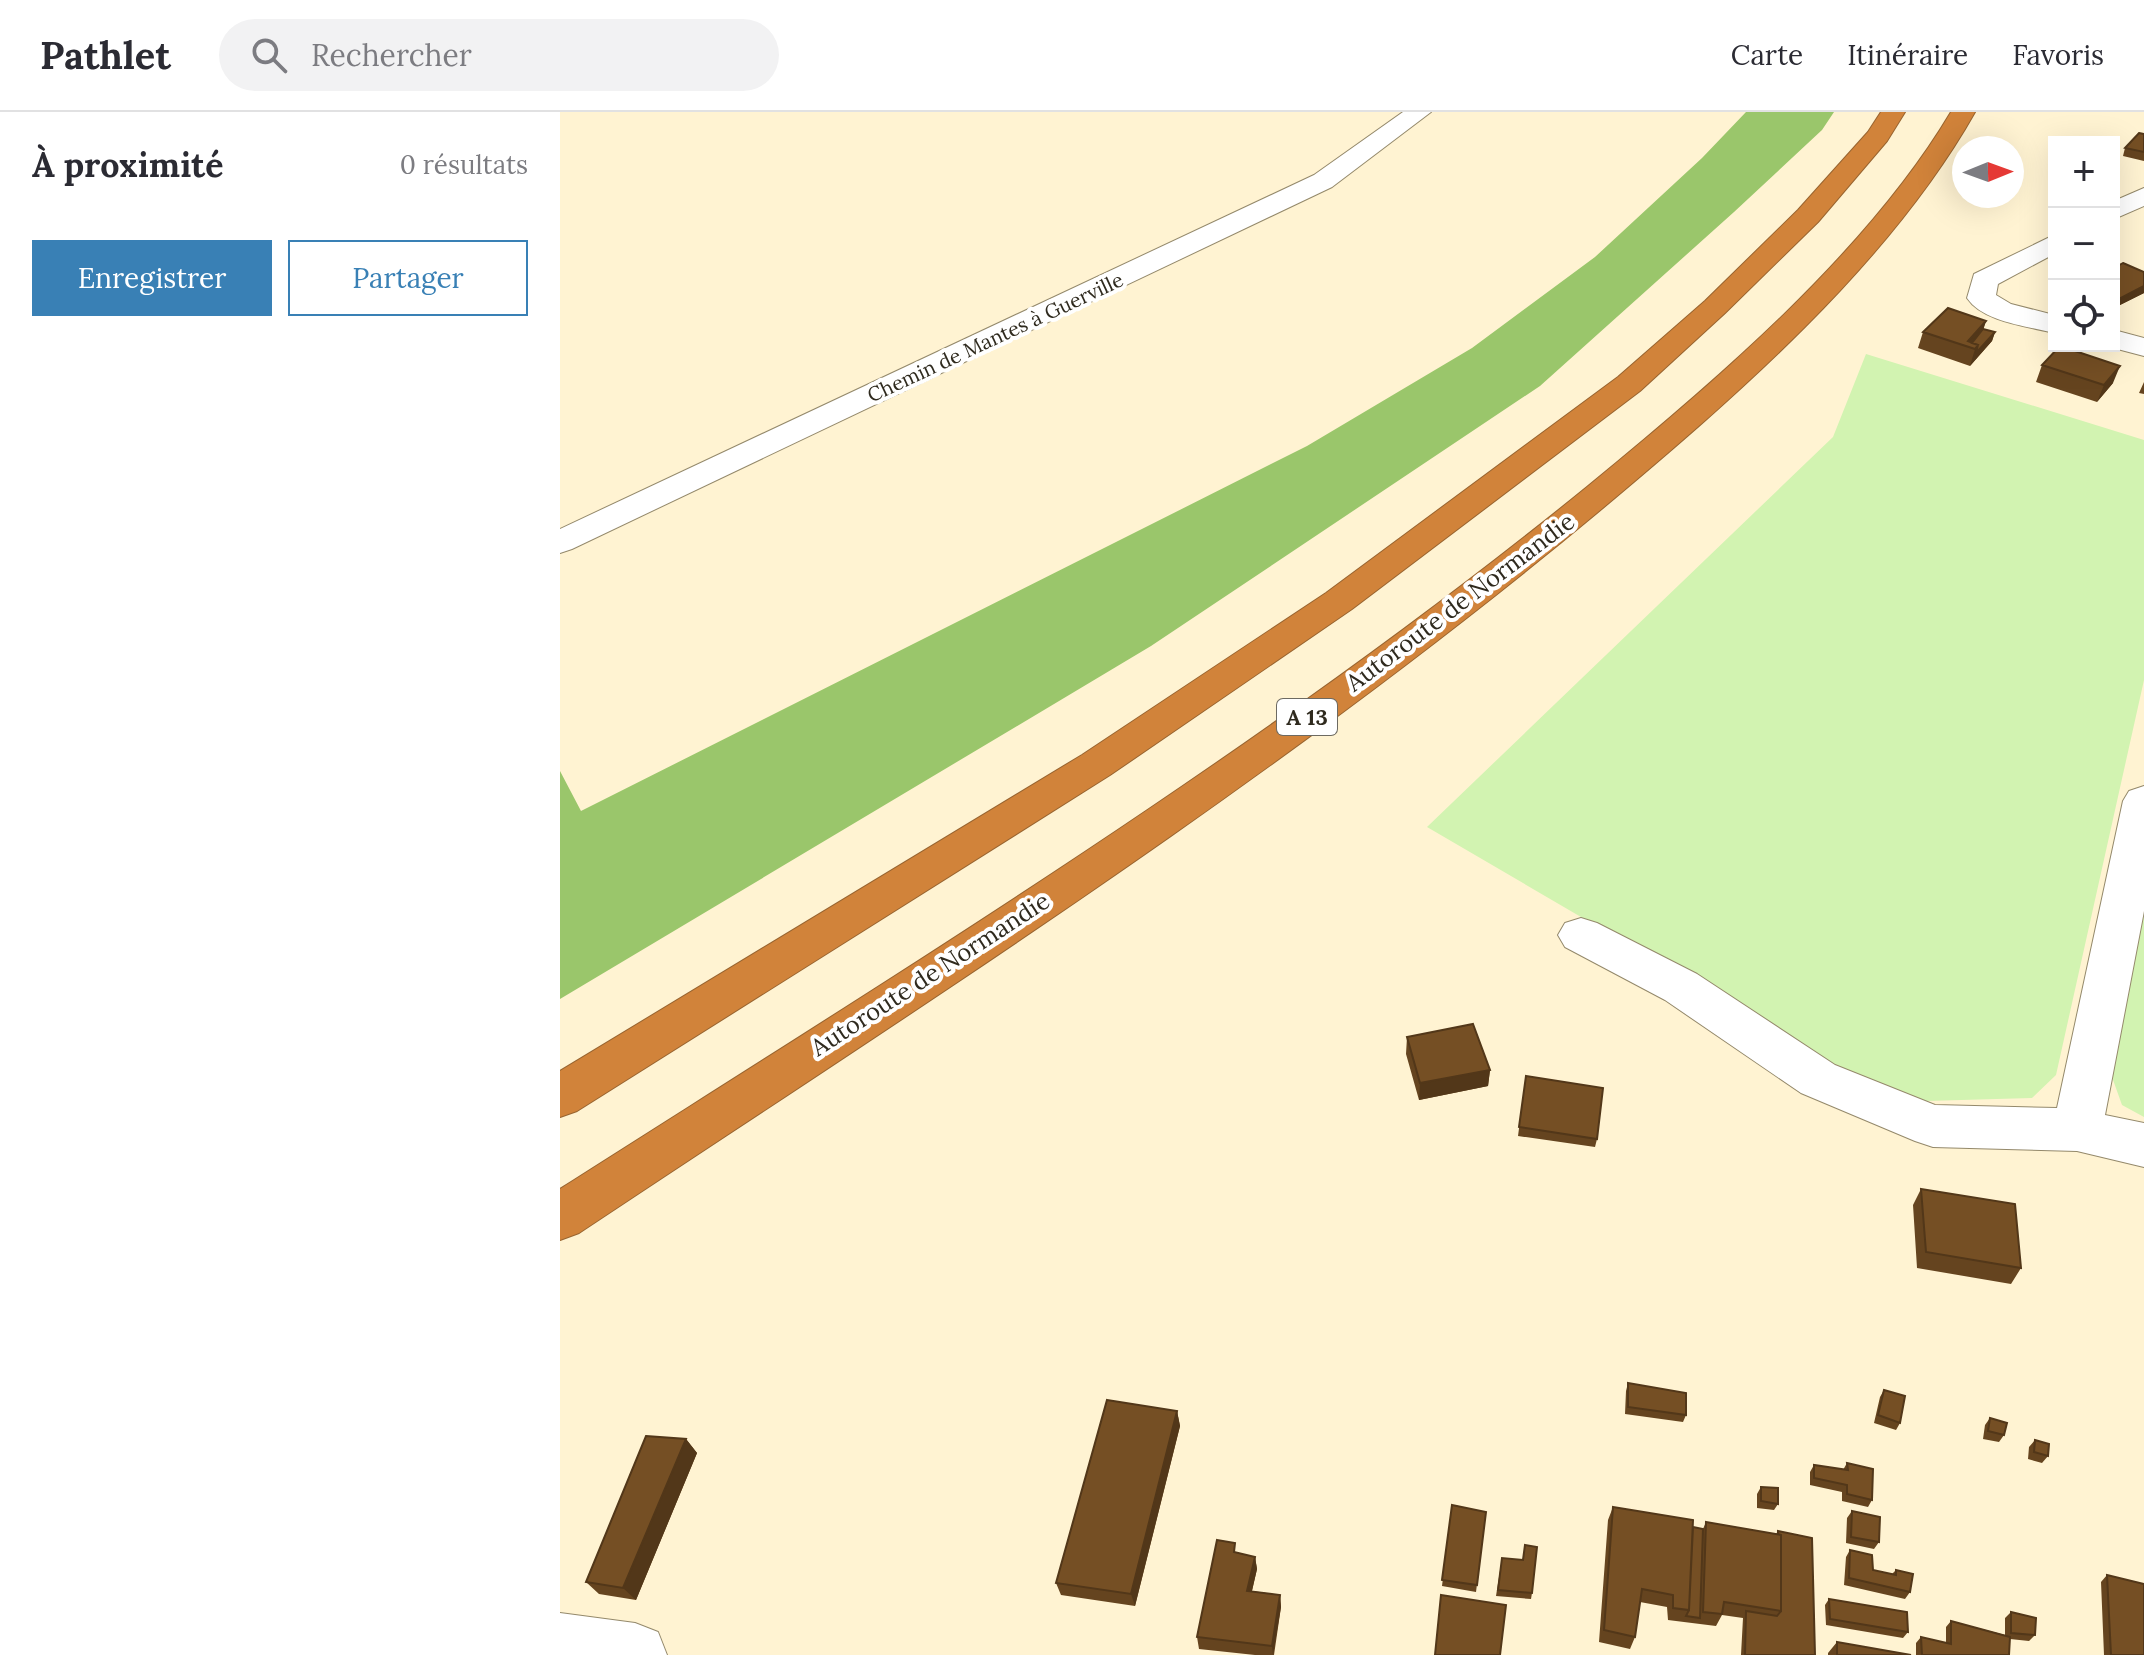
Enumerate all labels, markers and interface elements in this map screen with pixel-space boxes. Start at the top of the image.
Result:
search box [219,19,779,91]
text: Pathlet [40,31,171,79]
icon: search [247,33,291,77]
text: Rechercher [311,36,472,74]
text: Carte [1731,37,1803,73]
text: Itinéraire [1847,37,1968,73]
text: Favoris [2012,37,2104,73]
north arrow [1952,136,2024,208]
map controls [2048,136,2120,352]
button: + [2048,136,2120,208]
text: À proximité [32,143,223,186]
text: 0 résultats [400,148,528,181]
button: − [2048,208,2120,280]
button: Enregistrer [32,240,272,316]
button: Partager [288,240,528,316]
street label: Chemin de Mantes à Guerville [863,267,1127,407]
button: locate [2048,280,2120,352]
street label: Autoroute de Normandie [1339,506,1581,699]
road number: A 13 [1277,699,1337,735]
street label: Autoroute de Normandie [804,885,1055,1063]

